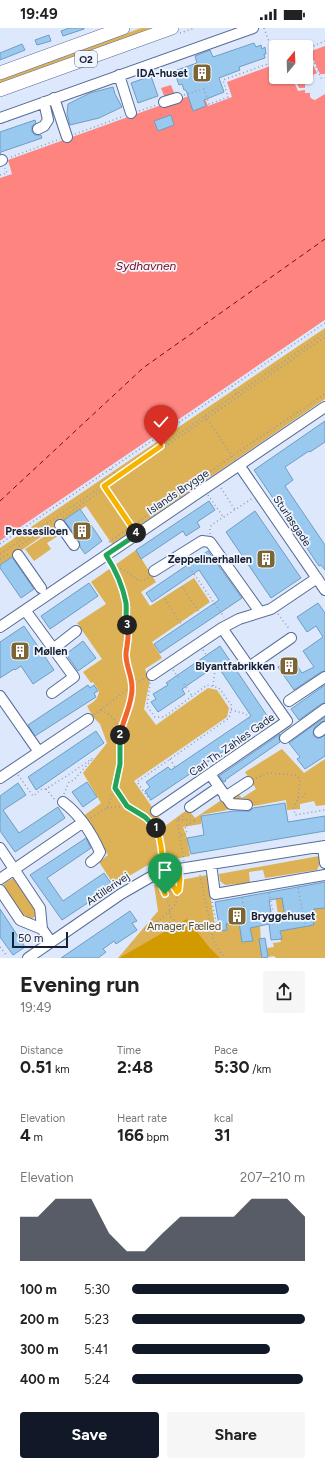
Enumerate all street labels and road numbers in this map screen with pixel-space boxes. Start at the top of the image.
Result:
road number: O2 [75,51,97,67]
street label: Islands Brygge [145,467,211,517]
street label: Sturlasgade [270,493,314,549]
street label: Carl Th. Zahles Gade [187,711,277,779]
street label: Artillerivej [84,870,132,908]

